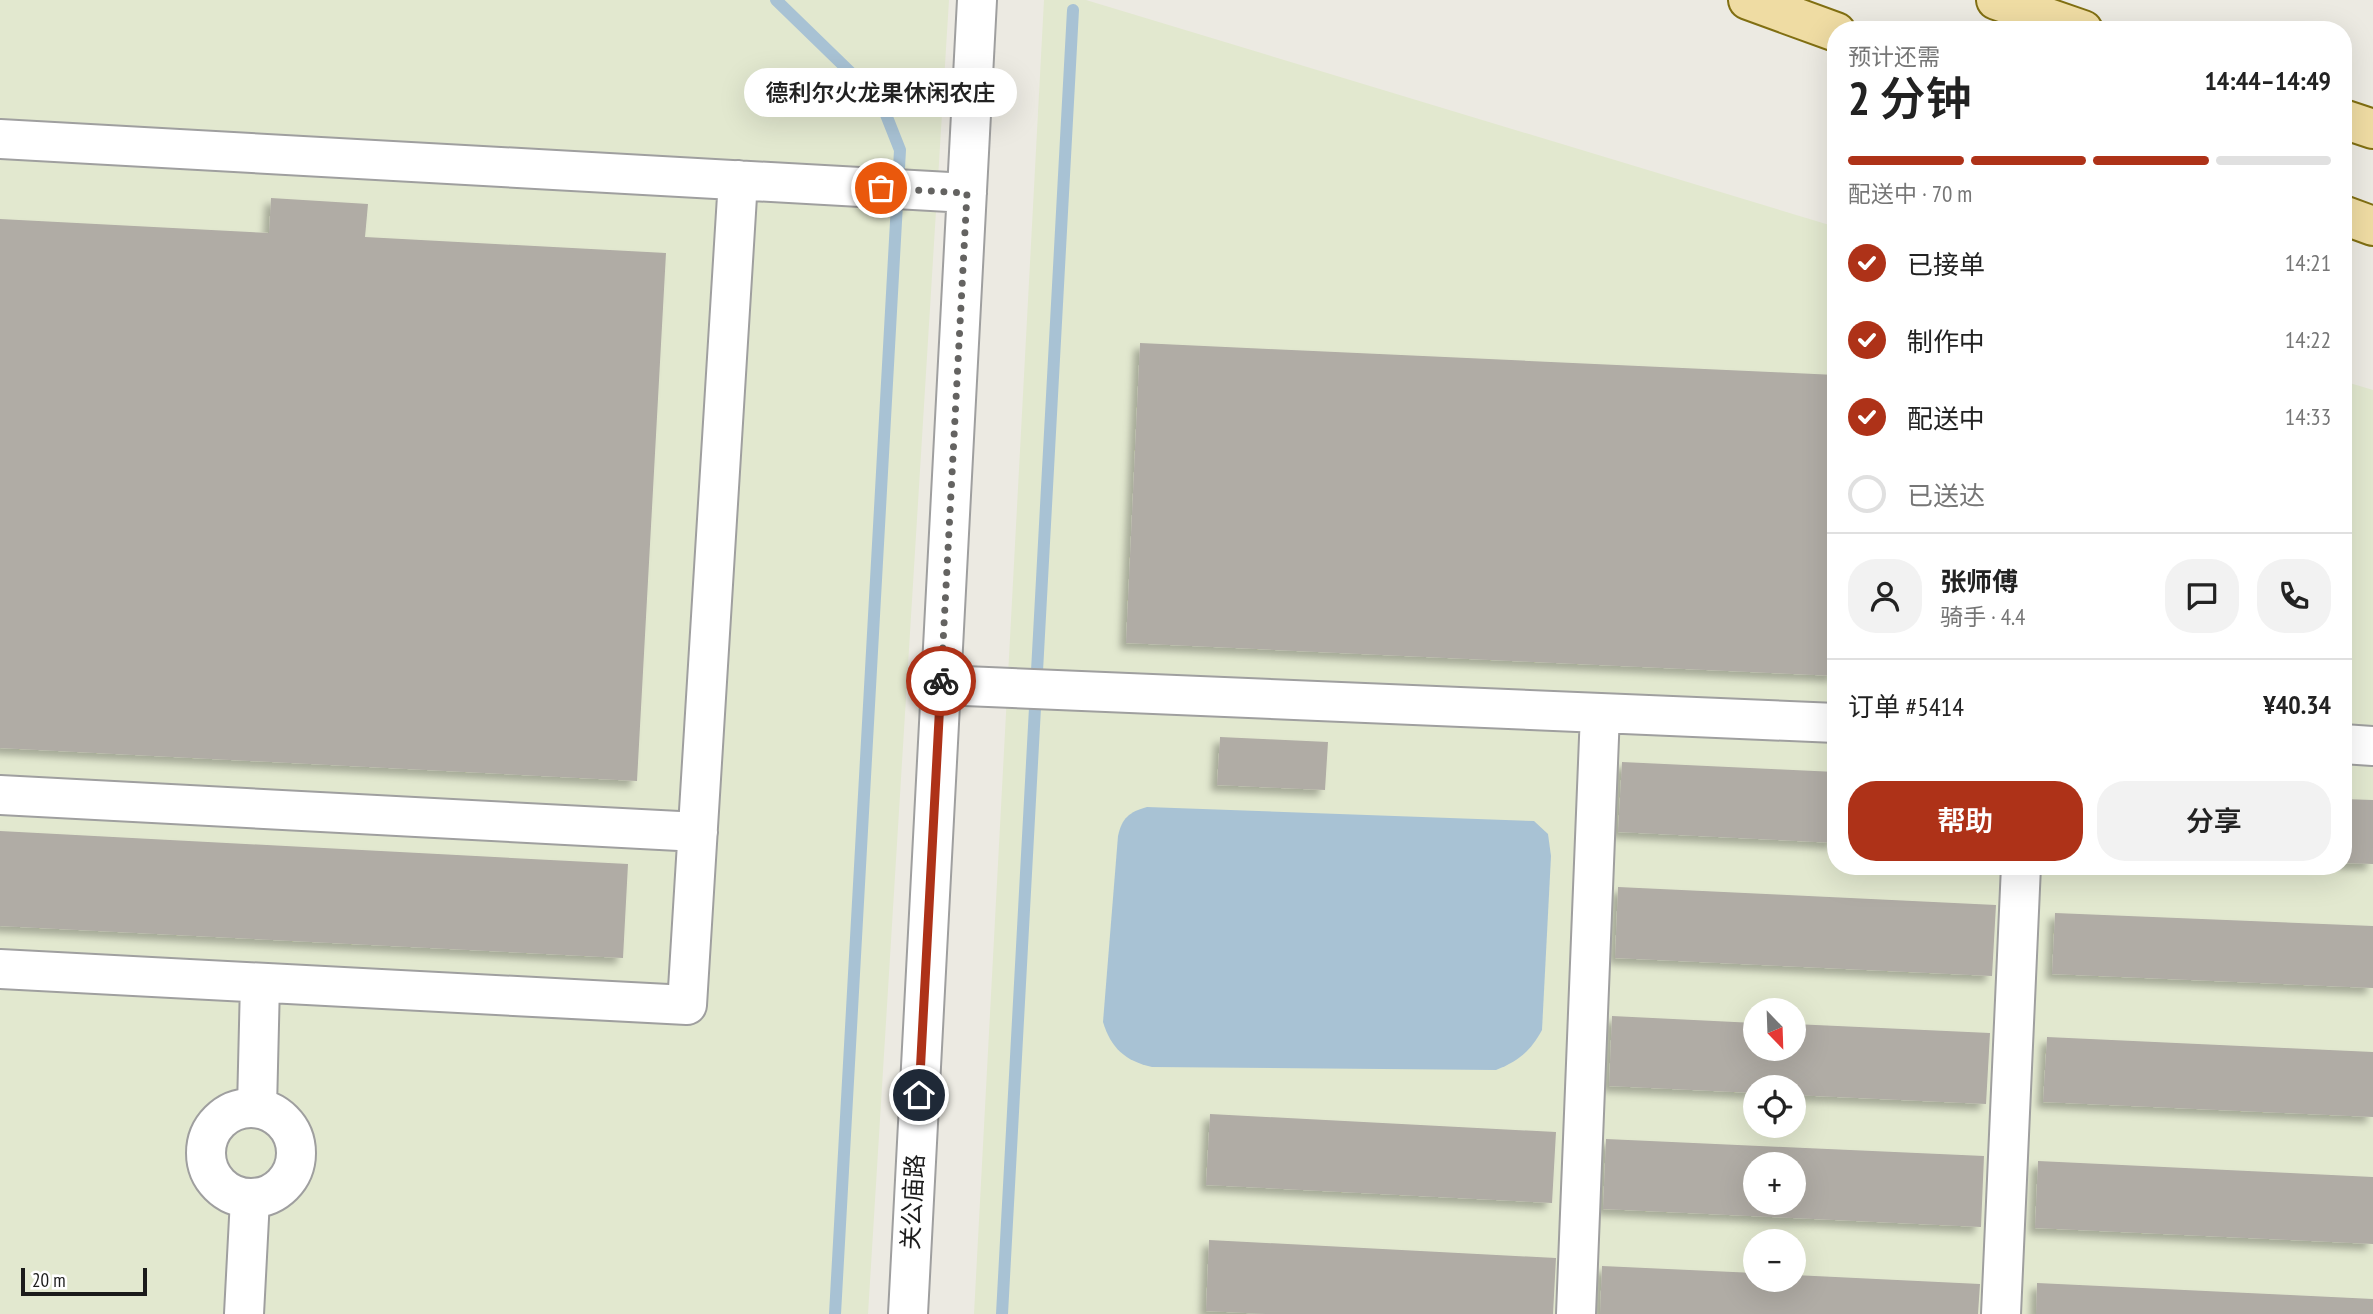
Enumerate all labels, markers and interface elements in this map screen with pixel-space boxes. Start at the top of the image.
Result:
text: 预计还需 [1848,42,1940,71]
text: 14:44–14:49 [2204,64,2331,97]
text: 2 分钟 [1848,68,1971,128]
callout: 德利尔火龙果休闲农庄 [744,69,1018,118]
text: 德利尔火龙果休闲农庄 [766,78,996,107]
pin [851,158,911,218]
icon: bag [862,169,900,207]
text: 配送中 · 70 m [1848,179,1972,208]
icon: check [1848,244,1886,282]
text: 已接单 [1907,248,1985,281]
text: 14:21 [2285,248,2331,277]
icon: check [1848,321,1886,359]
text: 制作中 [1907,325,1985,358]
text: 14:22 [2285,325,2331,354]
icon: check [1848,398,1886,436]
text: 配送中 [1907,402,1985,435]
text: 14:33 [2285,402,2331,431]
text: 已送达 [1907,479,1985,512]
button: person [1848,559,1922,633]
button: chat [2165,559,2239,633]
button: phone [2257,559,2331,633]
text: 张师傅 [1940,565,2018,598]
text: 骑手 · 4.4 [1940,602,2025,631]
courier [906,646,976,716]
icon: bike [922,662,960,700]
text: ¥40.34 [2263,688,2331,721]
text: 订单 #5414 [1848,690,1964,723]
button: 帮助 [1848,781,2083,861]
button: 分享 [2097,781,2331,861]
north arrow [1743,998,1806,1060]
map controls [1743,998,1806,1292]
pin [889,1065,949,1125]
button: locate [1743,1075,1806,1138]
icon: home [900,1076,938,1114]
button: + [1743,1152,1806,1215]
street label: 关公庙路 [895,1153,930,1251]
button: − [1743,1229,1806,1292]
scale bar [21,1265,147,1297]
text: 20 m [32,1268,66,1292]

